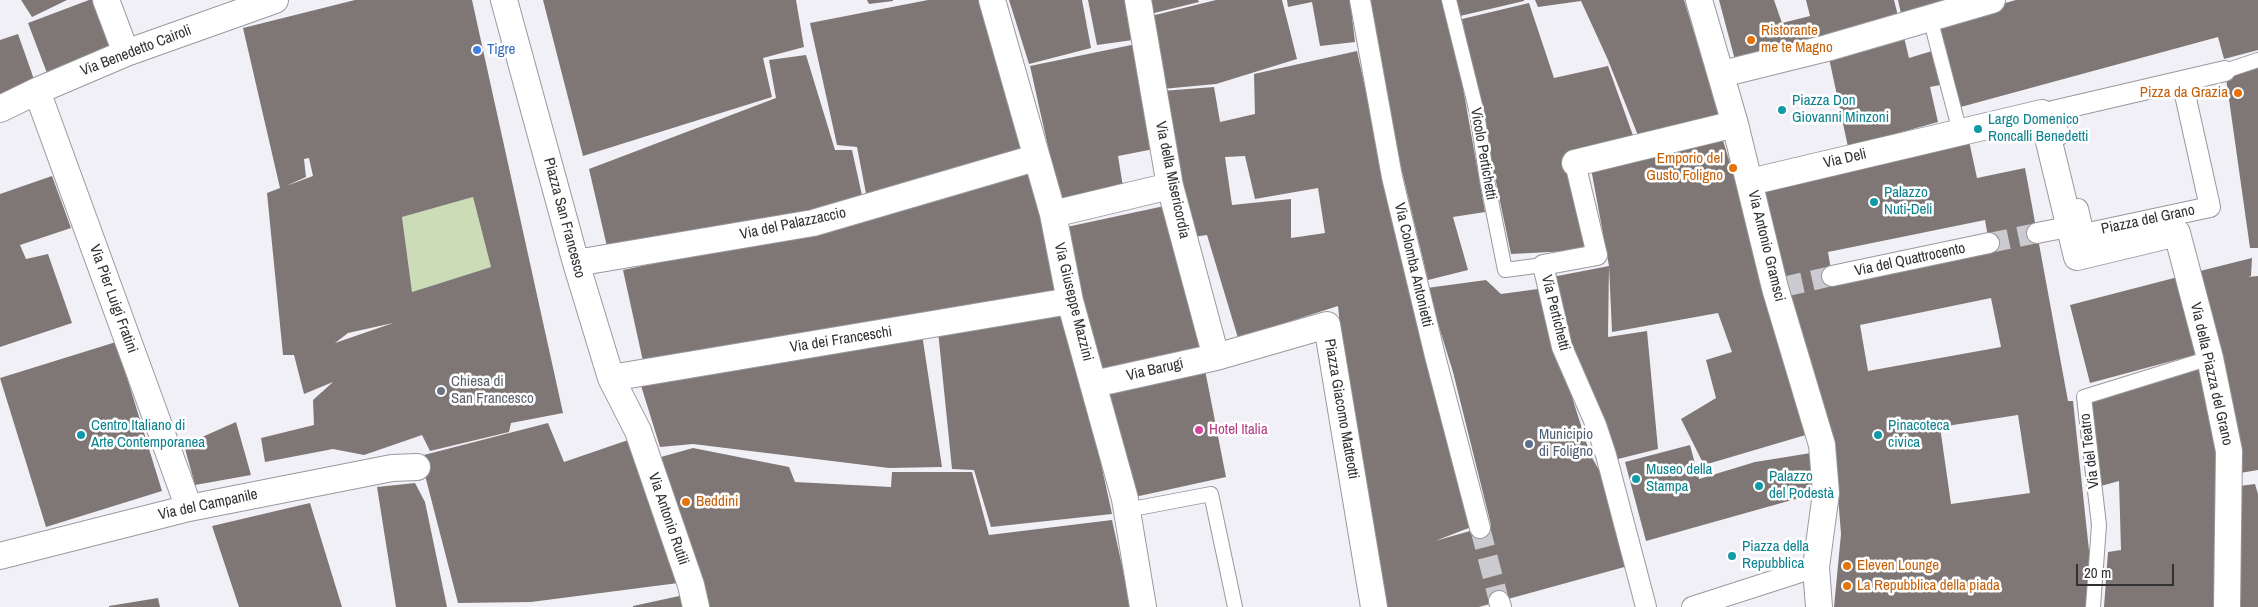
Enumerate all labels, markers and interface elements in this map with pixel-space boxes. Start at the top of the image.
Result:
street label: Via Benedetto Cairoli [78,22,194,80]
place label: Ristorante me te Magno [1761,22,1833,57]
marker: Ristorante me te Magno [1745,34,1757,46]
place label: Tigre [487,41,515,59]
marker: Tigre [471,44,483,56]
place label: Pizza da Grazia [2140,84,2228,102]
marker: Pizza da Grazia [2232,87,2244,99]
place label: Piazza Don Giovanni Minzoni [1792,92,1889,127]
marker: Piazza Don Giovanni Minzoni [1776,104,1788,116]
street label: Vicolo Pertichetti [1466,106,1500,202]
place label: Largo Domenico Roncalli Benedetti [1988,111,2089,146]
street label: Via della Misericordia [1151,120,1193,240]
marker: Largo Domenico Roncalli Benedetti [1972,123,1984,135]
street label: Via Deli [1822,145,1868,173]
place label: Emporio del Gusto Foligno [1646,150,1723,185]
street label: Piazza San Francesco [539,156,589,280]
marker: Emporio del Gusto Foligno [1727,162,1739,174]
place label: Palazzo Nuti-Deli [1884,184,1933,219]
street label: Via Antonio Gramsci [1743,189,1789,303]
marker: Palazzo Nuti-Deli [1868,196,1880,208]
street label: Via Colomba Antonietti [1390,201,1436,329]
street label: Piazza del Grano [2100,201,2196,239]
street label: Via del Palazzaccio [738,204,848,244]
street label: Via del Quattrocento [1853,239,1967,281]
street label: Via Giuseppe Mazzini [1050,241,1096,363]
street label: Via Pier Luigi Fratini [85,242,141,356]
street label: Via Pertichetti [1537,273,1573,353]
street label: Via della Piazza del Grano [2186,301,2236,447]
street label: Via dei Franceschi [789,323,893,357]
street label: Piazza Giacomo Matteotti [1320,337,1362,481]
street label: Via Barugi [1125,355,1185,385]
place label: Chiesa di San Francesco [451,373,534,408]
marker: Chiesa di San Francesco [435,385,447,397]
street label: Via del Teatro [2076,412,2104,490]
place label: Centro Italiano di Arte Contemporanea [91,417,205,452]
place label: Pinacoteca civica [1888,417,1950,452]
place label: Hotel Italia [1209,421,1268,439]
marker: Hotel Italia [1193,424,1205,436]
place label: Municipio di Foligno [1539,426,1593,461]
marker: Centro Italiano di Arte Contemporanea [75,429,87,441]
marker: Pinacoteca civica [1872,429,1884,441]
marker: Municipio di Foligno [1523,438,1535,450]
place label: Museo della Stampa [1646,461,1712,496]
place label: Palazzo del Podestà [1769,468,1834,503]
street label: Via Antonio Rutili [644,471,692,567]
marker: Museo della Stampa [1630,473,1642,485]
marker: Palazzo del Podestà [1753,480,1765,492]
street label: Via del Campanile [157,486,259,524]
place label: Beddini [696,493,738,511]
marker: Beddini [680,496,692,508]
place label: Piazza della Repubblica [1742,538,1809,573]
marker: Piazza della Repubblica [1726,550,1738,562]
scale bar [2078,554,2176,586]
place label: Eleven Lounge [1857,557,1939,575]
marker: Eleven Lounge [1841,560,1853,572]
text: 20 m [2084,562,2111,583]
place label: La Repubblica della piada [1857,577,2000,595]
marker: La Repubblica della piada [1841,580,1853,592]

